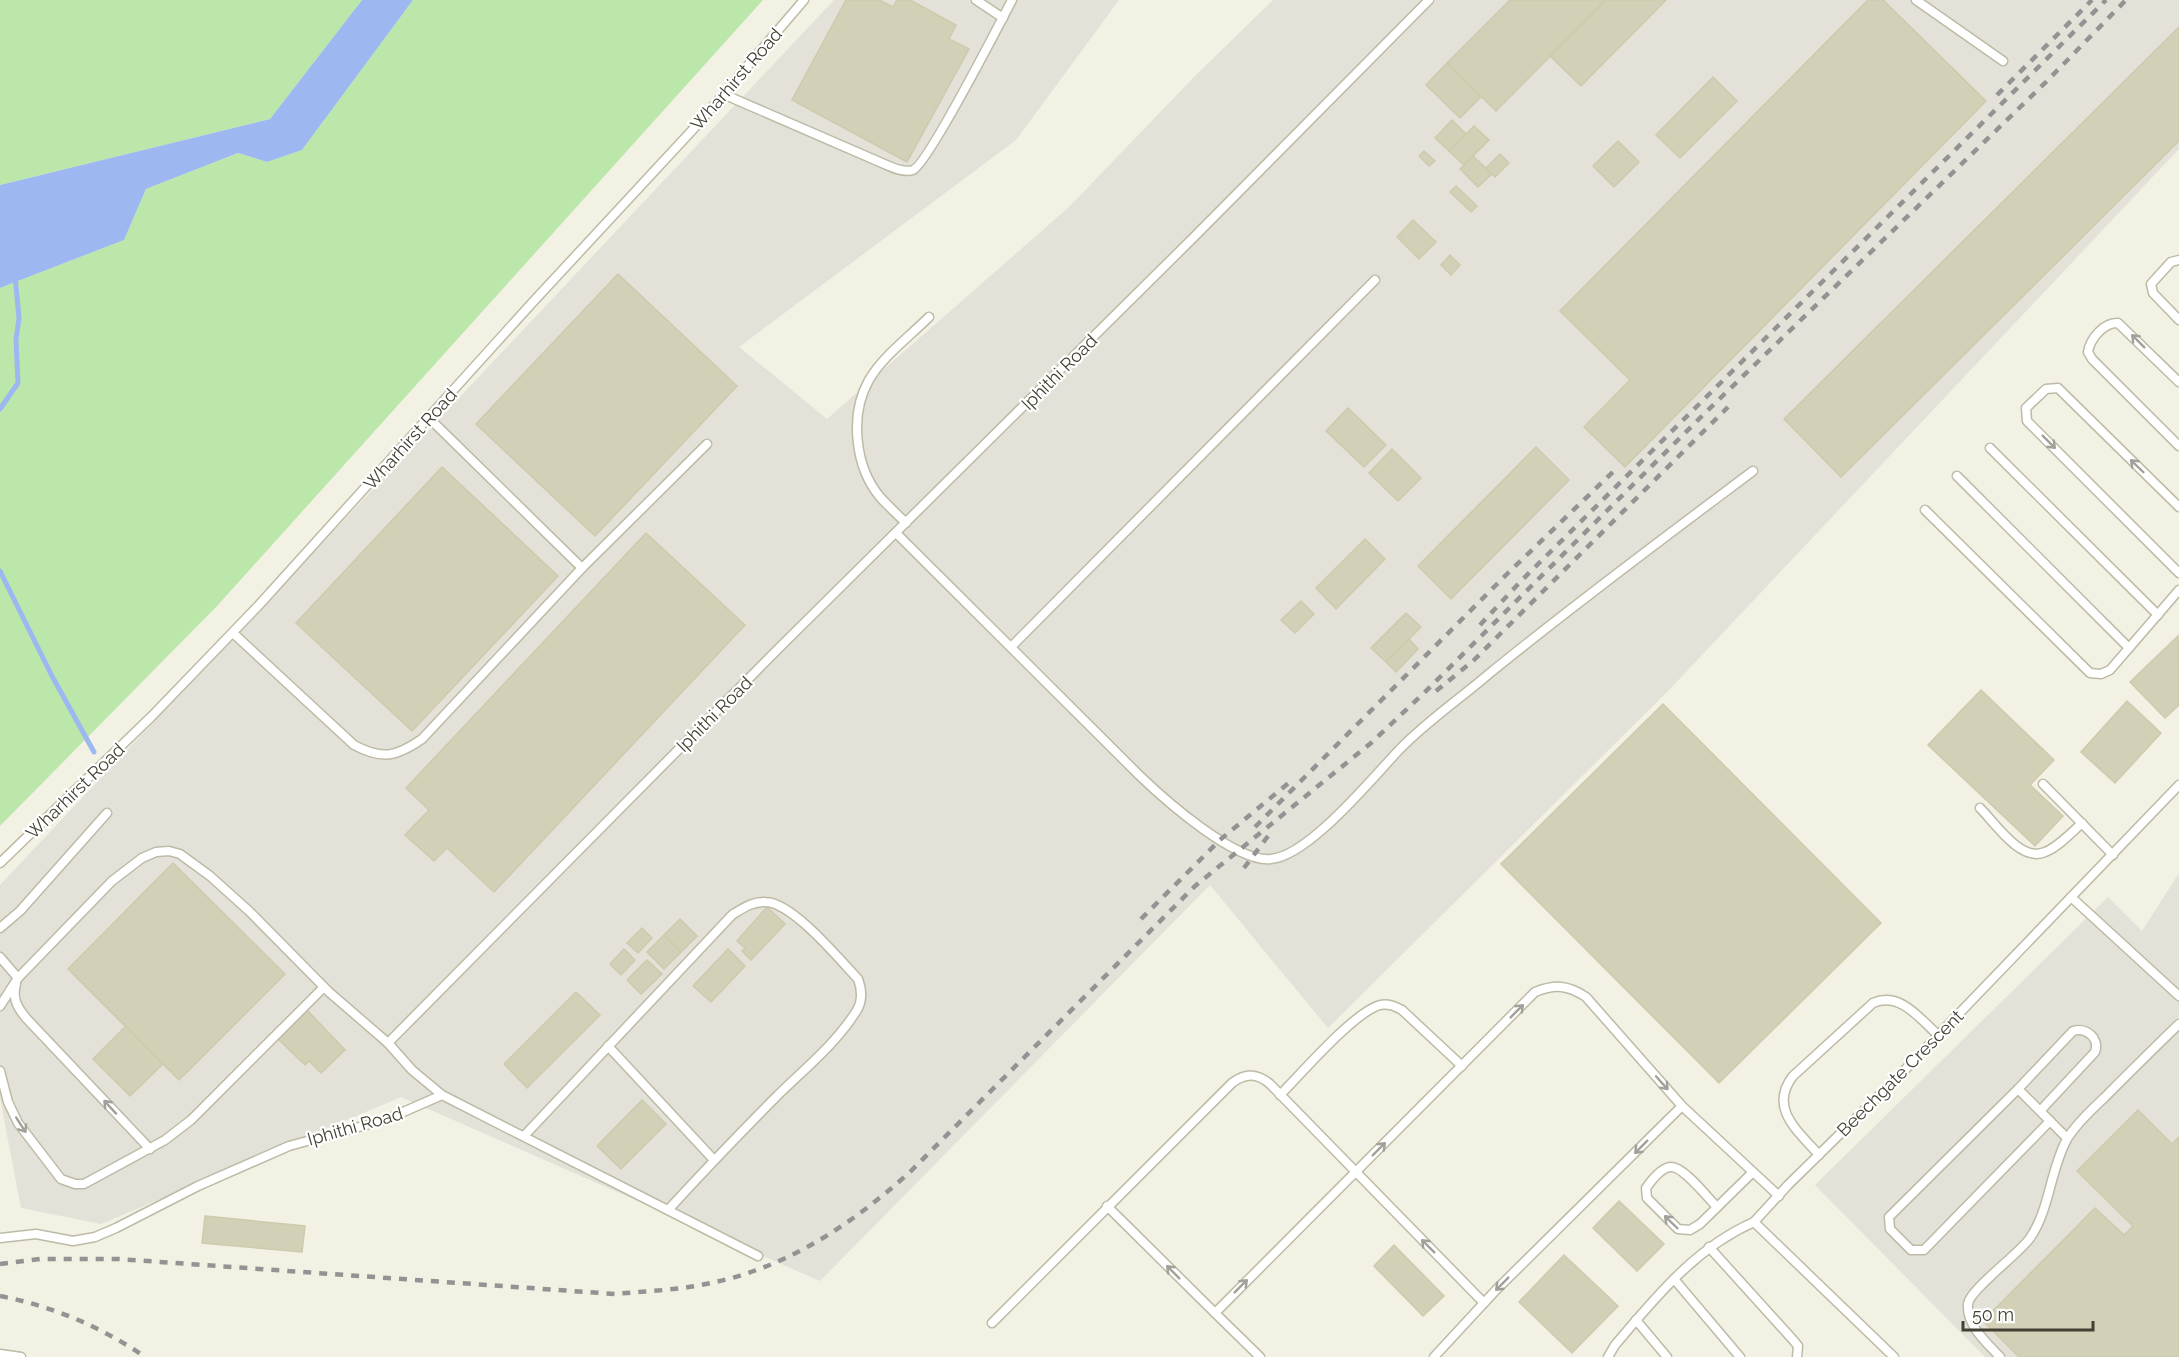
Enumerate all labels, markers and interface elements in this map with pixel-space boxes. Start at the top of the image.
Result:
street label: Wharhirst Road [686,24,786,134]
street label: Iphithi Road [1017,330,1101,414]
one-way arrow [2130,334,2145,349]
street label: Wharhirst Road [359,384,461,494]
one-way arrow [2041,435,2056,450]
one-way arrow [2130,459,2145,473]
street label: Iphithi Road [672,672,756,756]
street label: Wharhirst Road [21,739,129,843]
one-way arrow [1510,1003,1524,1018]
street label: Beechgate Crescent [1833,1006,1967,1140]
one-way arrow [1655,1075,1669,1090]
one-way arrow [102,1099,117,1114]
street label: Iphithi Road [305,1102,405,1150]
one-way arrow [15,1117,27,1133]
one-way arrow [1633,1140,1648,1154]
one-way arrow [1372,1141,1387,1156]
one-way arrow [1663,1215,1678,1229]
one-way arrow [1421,1239,1436,1254]
one-way arrow [1166,1264,1181,1279]
one-way arrow [1495,1277,1510,1292]
one-way arrow [1234,1279,1249,1294]
scale bar [1963,1294,2094,1332]
text: 50 m [1972,1304,2014,1325]

